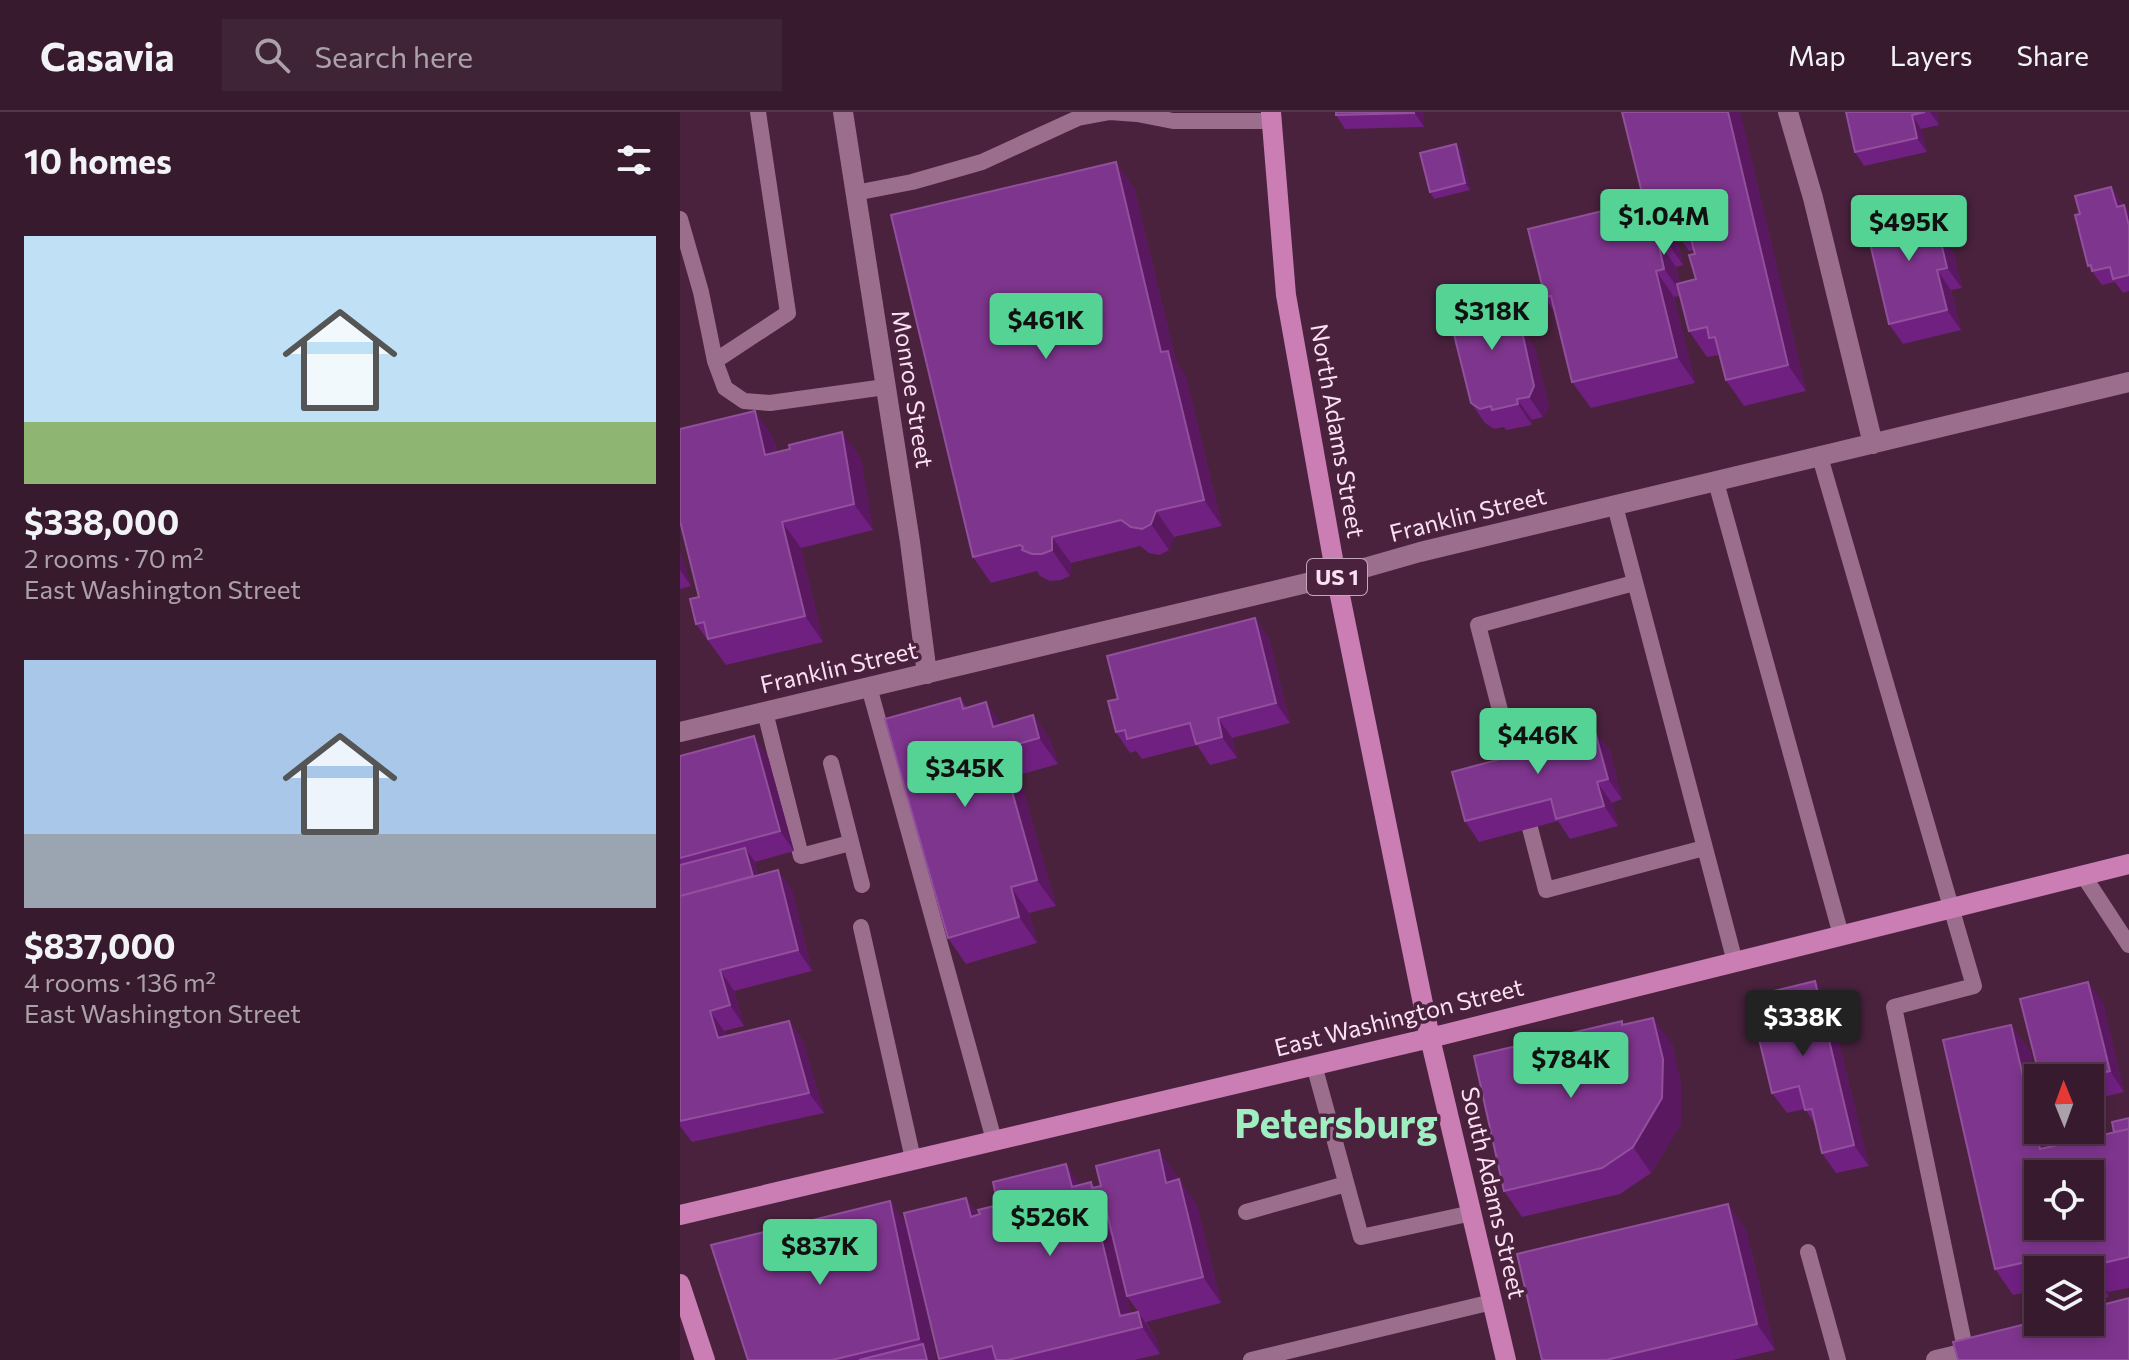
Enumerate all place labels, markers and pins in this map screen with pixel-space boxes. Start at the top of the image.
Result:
pin: $1.04M [1599,189,1729,257]
pin: $495K [1853,195,1965,263]
pin: $318K [1436,284,1548,352]
pin: $461K [990,293,1102,361]
pin: $446K [1482,708,1594,776]
pin: $345K [909,741,1021,809]
pin: $338K [1747,990,1859,1058]
pin: $784K [1515,1032,1627,1100]
pin: $526K [994,1190,1106,1258]
pin: $837K [764,1219,876,1287]

